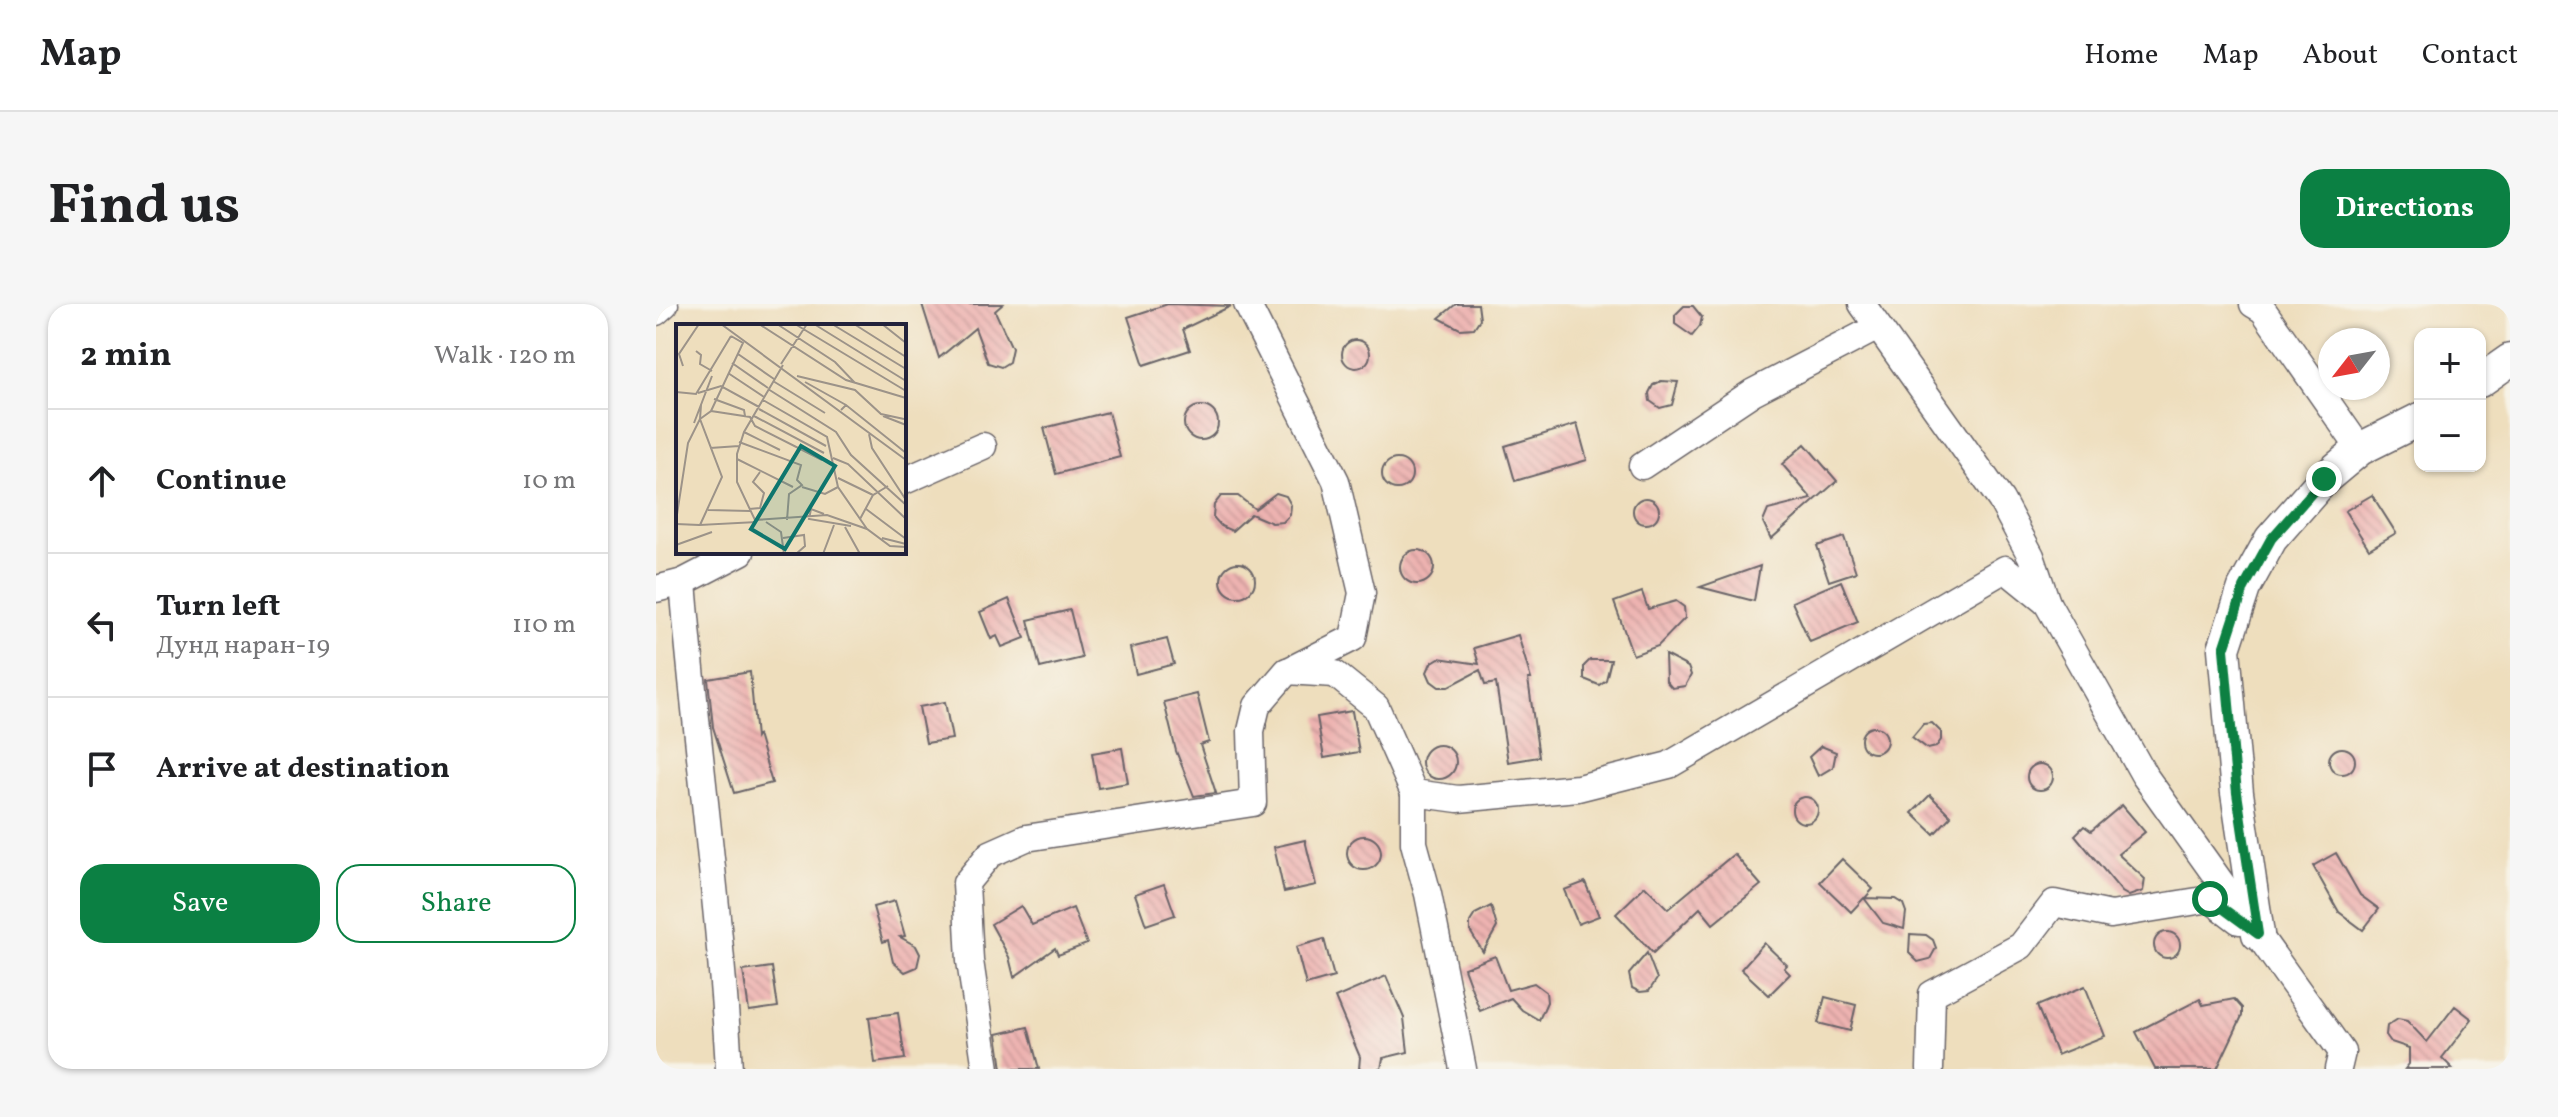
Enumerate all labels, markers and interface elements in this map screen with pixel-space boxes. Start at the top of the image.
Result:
text: Map [40,29,121,82]
text: Home [2084,36,2158,75]
text: Map [2202,36,2258,75]
text: About [2302,36,2378,75]
text: Contact [2422,36,2518,75]
text: Find us [48,169,240,247]
button: Directions [2300,169,2510,248]
inset map [676,324,906,554]
north arrow [2318,328,2390,400]
map controls [2414,328,2486,472]
button: + [2414,328,2486,400]
text: 2 min [80,333,172,380]
text: Walk · 120 m [434,338,576,374]
button: − [2414,400,2486,472]
icon: ahead [80,459,124,503]
text: Continue [156,460,287,502]
route end [2306,461,2342,497]
text: 10 m [522,463,576,499]
text: Turn left [156,586,280,628]
icon: left [80,603,124,647]
text: 110 m [512,607,576,643]
text: Дунд наран-19 [156,628,330,664]
icon: arrive [80,747,124,791]
text: Arrive at destination [156,748,450,790]
button: Save [80,864,320,943]
button: Share [336,864,576,943]
route start [2192,881,2228,917]

